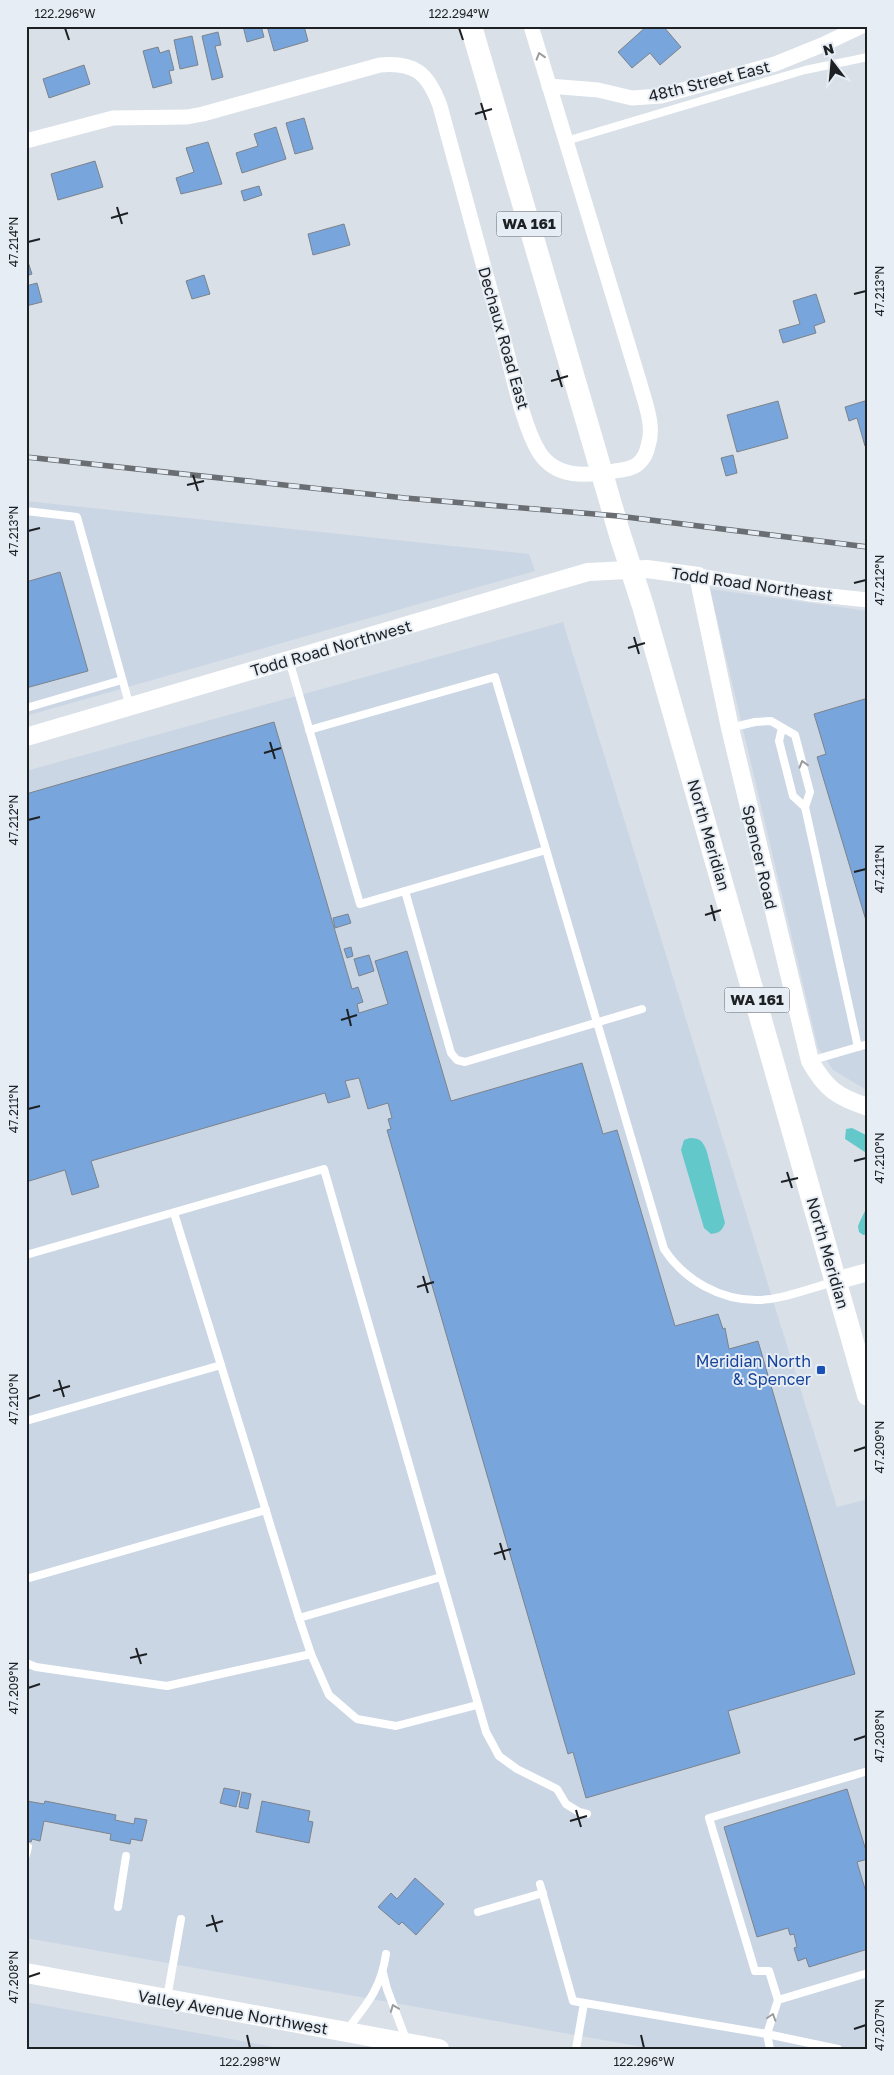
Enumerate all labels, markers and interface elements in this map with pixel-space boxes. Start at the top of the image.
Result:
text: 122.296°W [34,6,96,21]
text: 122.294°W [429,6,490,21]
north arrow [806,38,856,88]
text: N [821,39,836,59]
one-way arrow [535,53,545,61]
street label: 48th Street East [646,56,772,106]
road number: WA 161 [496,212,562,236]
text: 47.214°N [6,217,21,267]
street label: Dechaux Road East [474,264,534,412]
text: 47.213°N [872,266,887,316]
text: 47.213°N [6,506,21,556]
text: 47.212°N [872,555,887,605]
street label: Todd Road Northeast [670,563,834,605]
street label: Todd Road Northwest [248,615,414,681]
one-way arrow [798,761,808,769]
street label: North Meridian [684,777,734,893]
text: 47.212°N [6,795,21,845]
street label: Spencer Road [738,803,782,911]
text: 47.211°N [872,845,887,893]
road number: WA 161 [724,988,790,1012]
text: 47.211°N [6,1085,21,1133]
text: 47.210°N [872,1132,887,1184]
street label: North Meridian [803,1195,853,1311]
place label: Meridian North & Spencer [696,1351,811,1389]
marker: Meridian North & Spencer [815,1364,827,1376]
text: 47.210°N [6,1373,21,1425]
text: 47.209°N [872,1421,887,1473]
text: 47.209°N [6,1662,21,1714]
text: 47.208°N [872,1710,887,1762]
text: 47.208°N [6,1951,21,2003]
street label: Valley Avenue Northwest [136,1985,330,2039]
text: 47.207°N [872,1999,887,2051]
one-way arrow [390,2005,400,2013]
one-way arrow [767,2013,777,2022]
text: 122.298°W [219,2054,281,2069]
text: 122.296°W [613,2054,675,2069]

